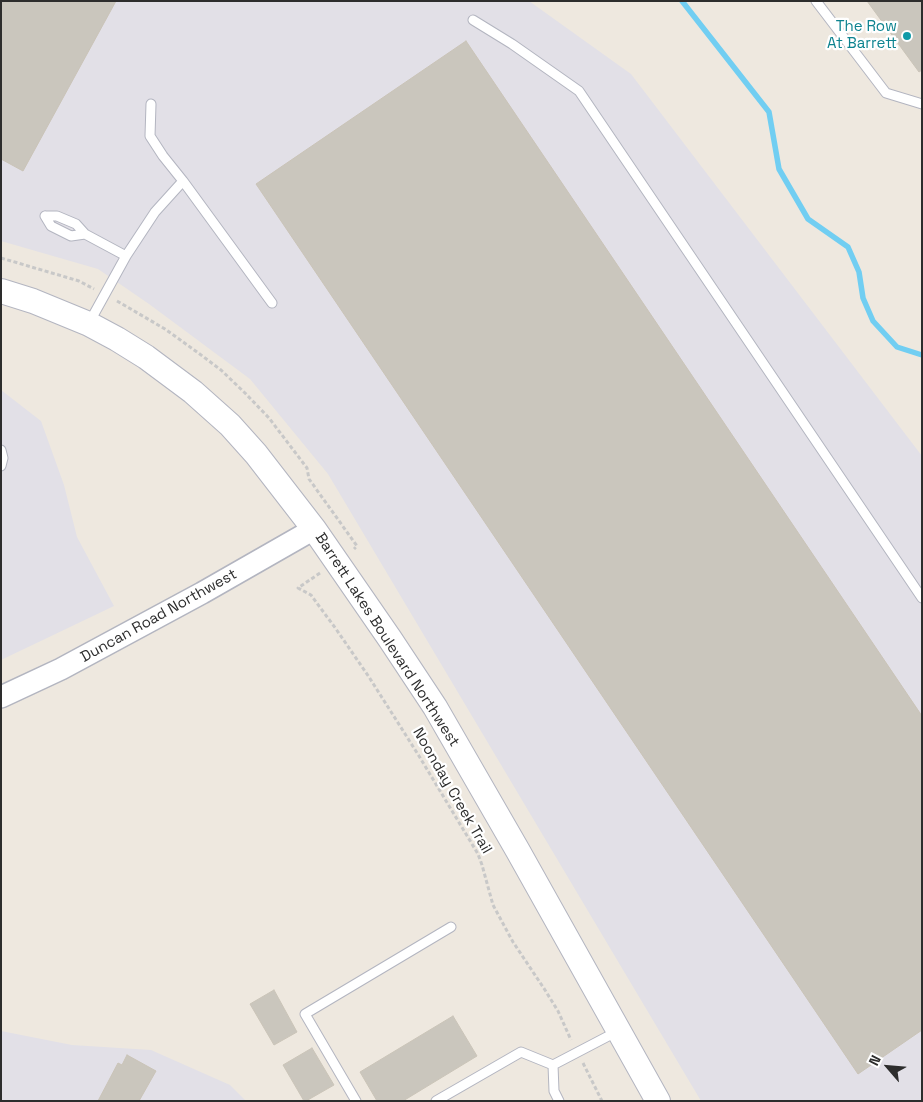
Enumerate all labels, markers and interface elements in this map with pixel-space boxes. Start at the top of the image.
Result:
place label: The Row At Barrett [827,18,897,53]
marker: The Row At Barrett [901,30,913,42]
street label: Barrett Lakes Boulevard Northwest [311,530,463,750]
street label: Duncan Road Northwest [78,565,240,667]
street label: Noonday Creek Trail [409,725,495,857]
north arrow [863,1042,913,1092]
text: N [864,1052,885,1068]

